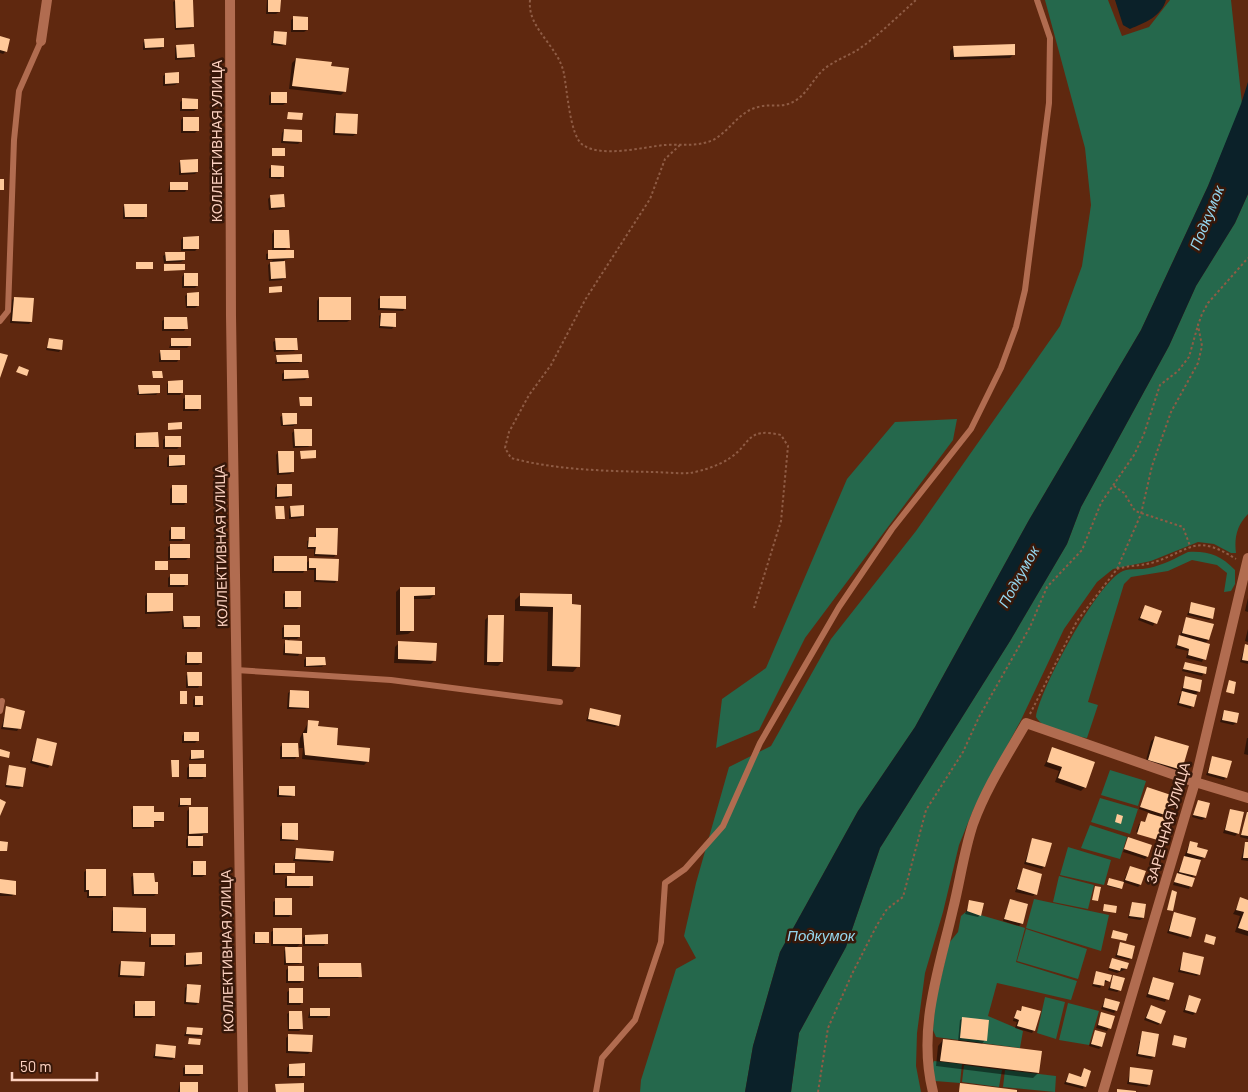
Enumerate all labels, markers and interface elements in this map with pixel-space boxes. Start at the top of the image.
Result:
street label: КОЛЛЕКТИВНАЯ УЛИЦА [208,59,225,222]
water label: Подкумок [1185,182,1227,252]
street label: КОЛЛЕКТИВНАЯ УЛИЦА [211,464,230,627]
water label: Подкумок [994,542,1043,611]
street label: ЗАРЕЧНАЯ УЛИЦА [1142,760,1193,886]
street label: КОЛЛЕКТИВНАЯ УЛИЦА [217,869,236,1032]
water label: Подкумок [787,926,856,944]
scale bar [12,1050,98,1082]
text: 50 m [20,1057,52,1075]

